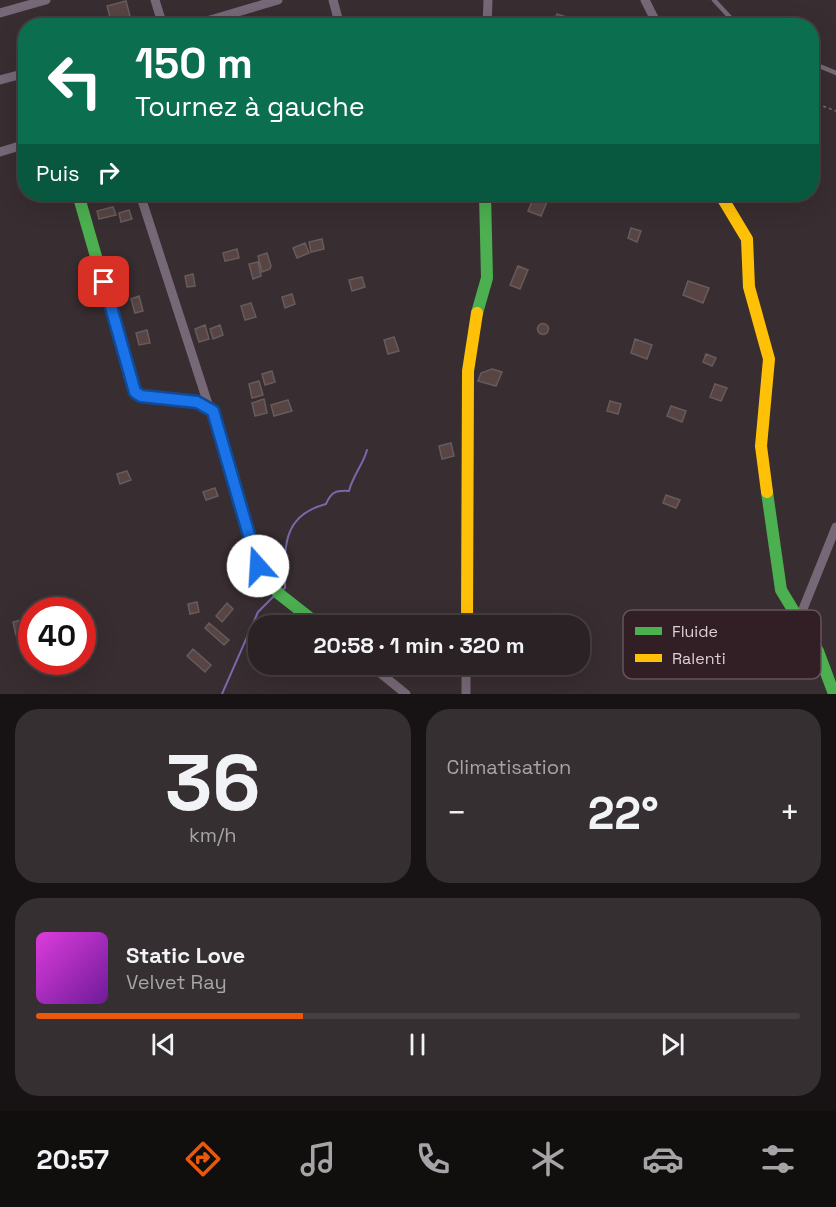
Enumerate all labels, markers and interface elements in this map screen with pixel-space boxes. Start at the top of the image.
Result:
text: 150 m [135,37,253,90]
icon: left [36,42,114,120]
text: Tournez à gauche [135,89,365,124]
icon: right [92,156,125,189]
text: Puis [36,159,80,187]
pin [78,256,129,307]
icon: arrive [87,265,120,298]
position arrow [226,534,290,598]
speed limit sign: 40 [18,597,96,675]
legend [623,610,821,679]
text: Fluide [672,621,718,642]
text: 20:58 · 1 min · 320 m [313,631,525,659]
text: Ralenti [672,648,726,669]
text: 36 [165,733,261,833]
text: Climatisation [447,754,571,780]
text: 22° [588,785,659,842]
text: − [447,792,467,834]
text: + [780,792,800,834]
text: km/h [189,822,237,848]
text: Static Love [126,941,245,969]
text: Velvet Ray [126,969,227,995]
icon: previous [147,1028,180,1061]
icon: pause [401,1028,434,1061]
icon: next [656,1028,689,1061]
icon: directions [182,1138,224,1180]
icon: music [297,1138,339,1180]
icon: phone [412,1138,454,1180]
icon: climate [527,1138,569,1180]
icon: car [642,1138,684,1180]
icon: filters [757,1138,799,1180]
text: 20:57 [37,1142,109,1177]

